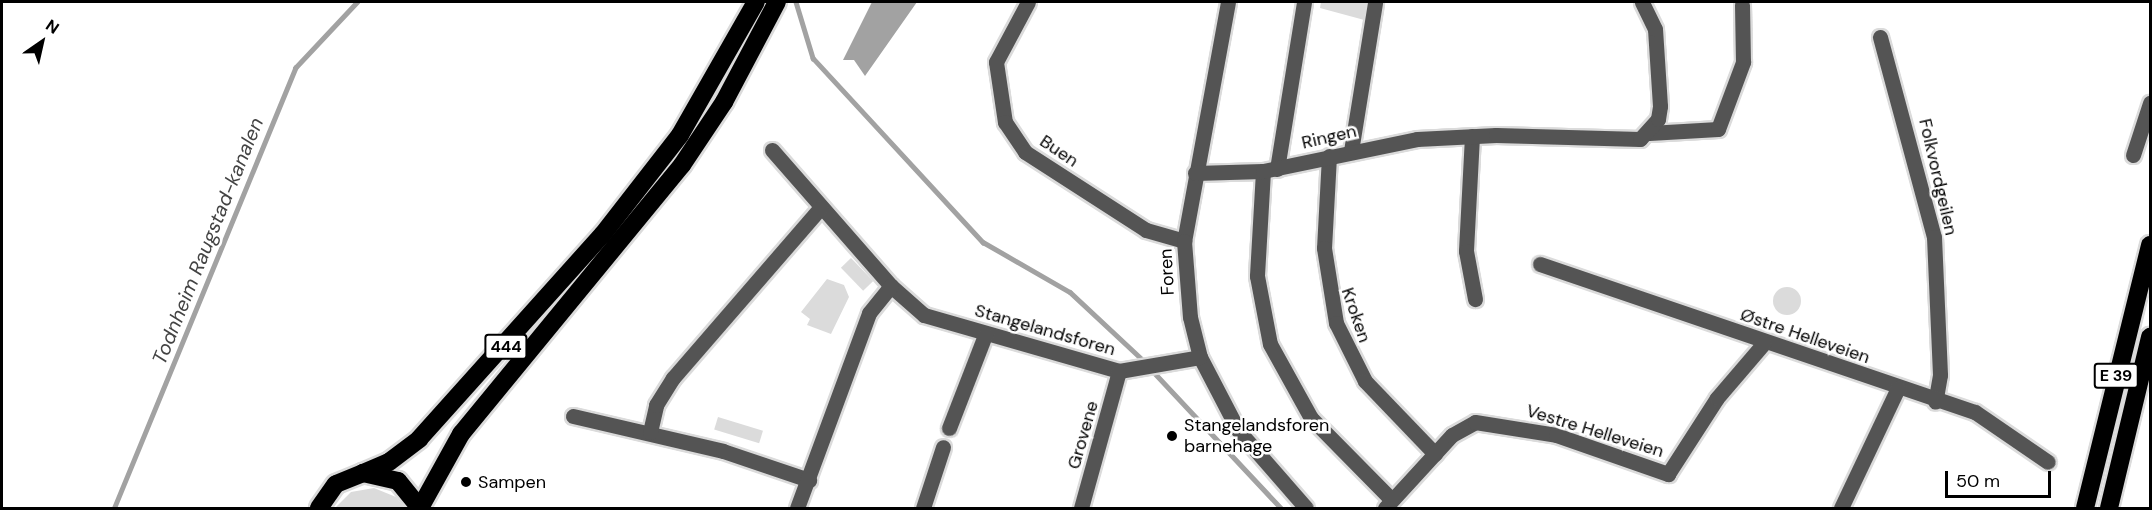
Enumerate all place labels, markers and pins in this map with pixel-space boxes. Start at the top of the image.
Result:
place label: Stangelandsforen barnehage [1184,415,1329,458]
marker: Stangelandsforen barnehage [1165,429,1179,443]
place label: Sampen [478,471,546,493]
marker: Sampen [459,475,473,489]

